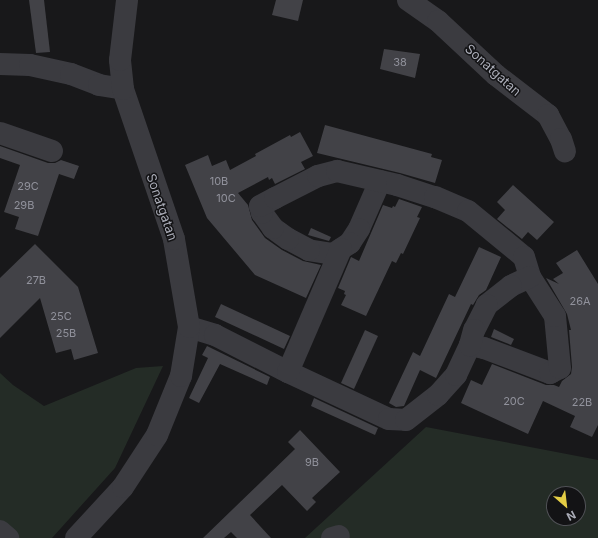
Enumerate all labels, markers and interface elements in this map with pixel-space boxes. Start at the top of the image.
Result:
street label: Sonatgatan [462,41,524,99]
house number: 38 [393,55,407,69]
street label: Sonatgatan [143,171,181,243]
house number: 10B [210,174,228,188]
house number: 29C [17,179,39,193]
house number: 10C [216,191,236,205]
house number: 29B [14,198,34,212]
house number: 27B [26,273,46,287]
house number: 26A [569,294,591,308]
house number: 25C [50,309,72,323]
house number: 25B [56,326,76,340]
house number: 20C [503,394,525,408]
house number: 22B [572,395,592,409]
house number: 9B [305,455,319,469]
north arrow [546,486,586,526]
text: N [564,508,578,524]

